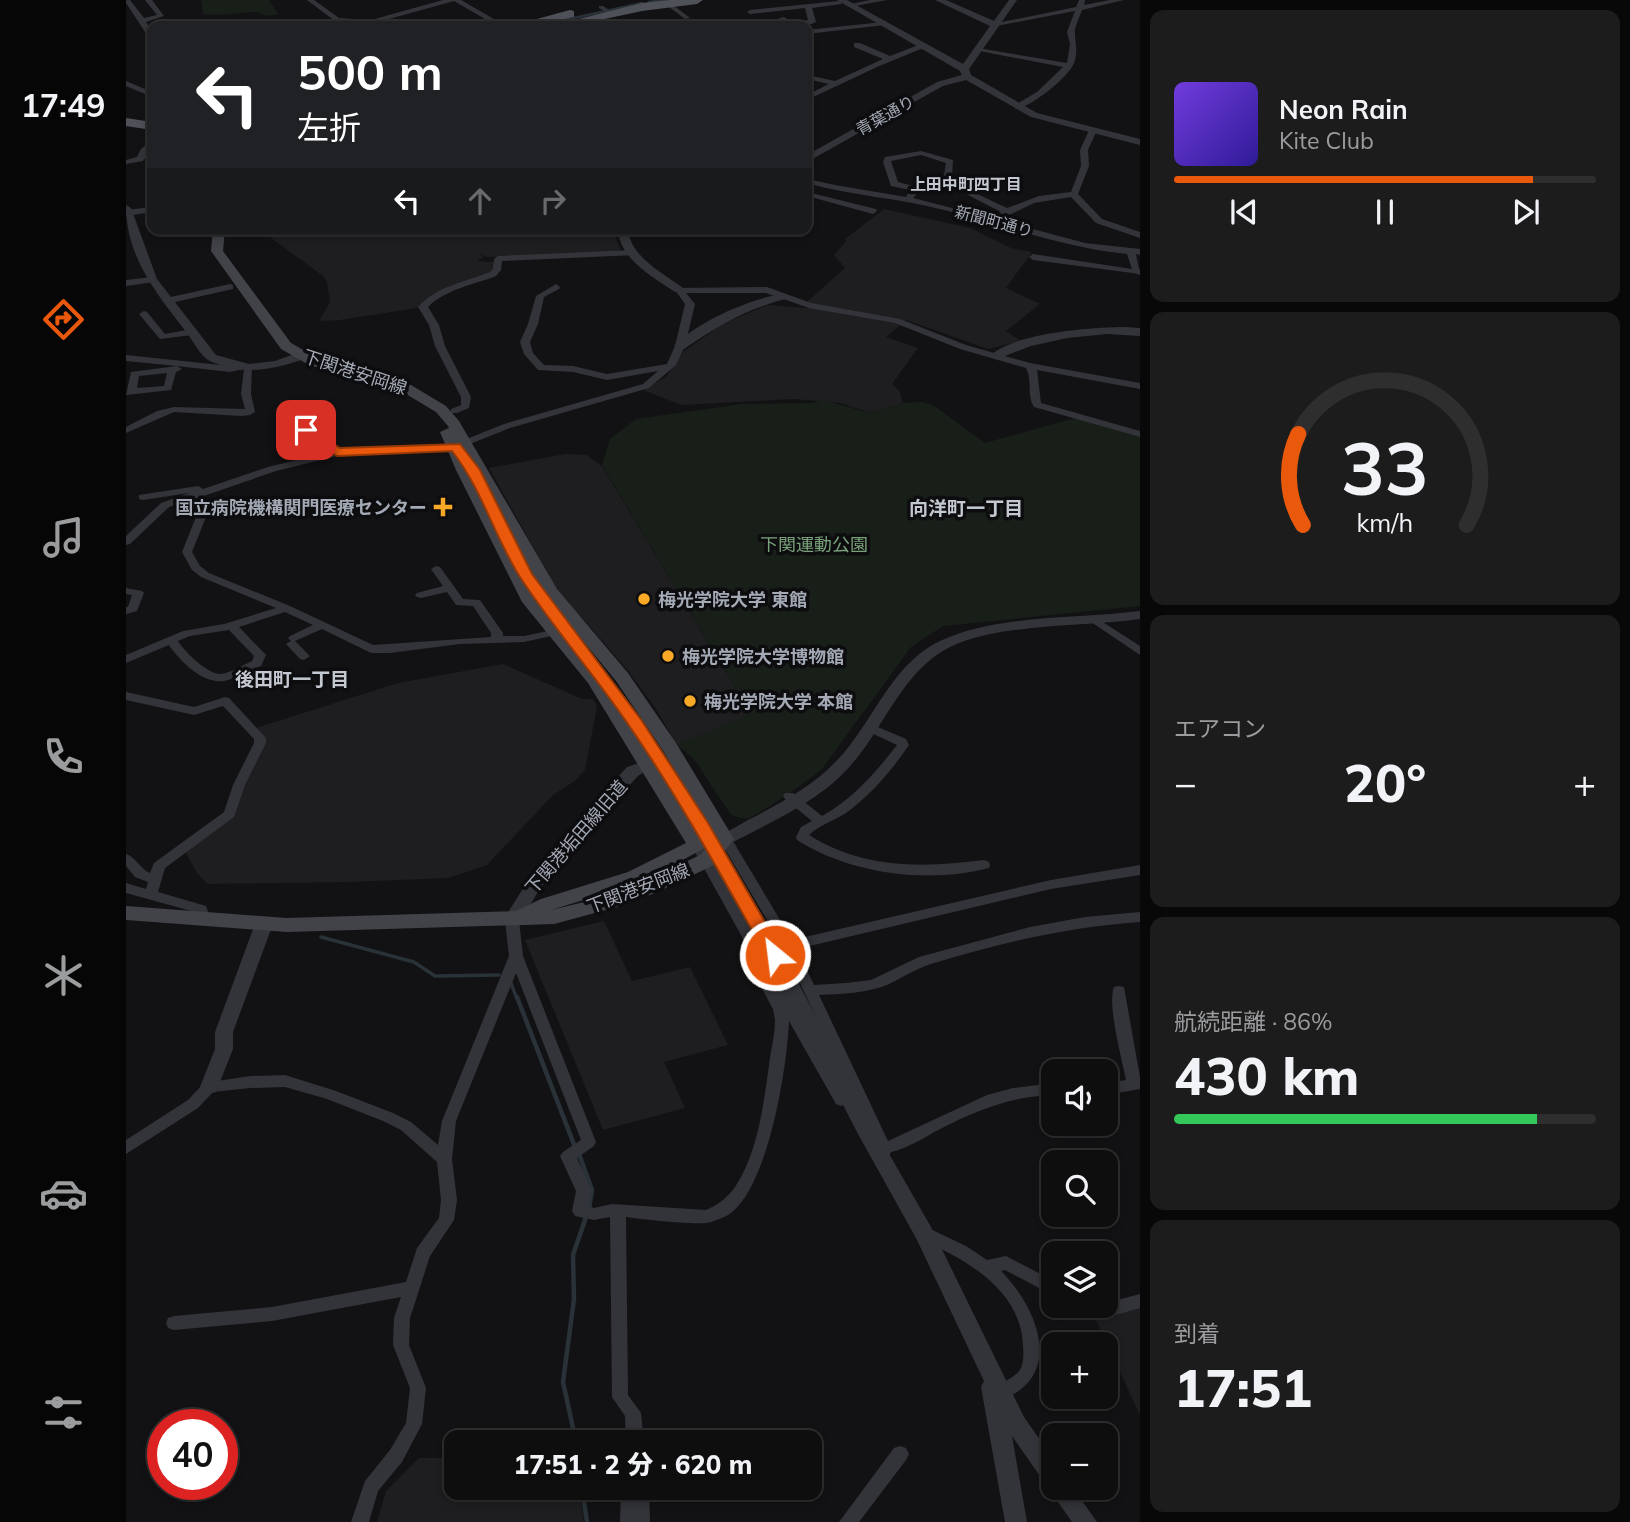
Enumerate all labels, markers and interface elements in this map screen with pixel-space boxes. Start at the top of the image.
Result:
text: 500 m [297,41,443,102]
icon: left [182,49,273,140]
text: 17:49 [21,85,105,125]
street label: 青葉通り [852,91,918,139]
text: Neon Rain [1279,93,1408,126]
text: 左折 [297,107,361,147]
text: Kite Club [1279,126,1374,155]
district label: 上田中町四丁目 [910,174,1022,194]
icon: left [388,182,426,220]
icon: ahead [461,182,499,220]
icon: right [534,182,572,220]
icon: previous [1225,193,1263,231]
icon: pause [1366,193,1404,231]
icon: next [1507,193,1545,231]
street label: 新聞町通り [953,201,1035,241]
icon: directions [39,295,88,344]
street label: 下関港安岡線 [300,344,410,400]
pin [276,400,336,460]
icon: arrive [287,411,325,449]
text: 33 [1341,422,1429,513]
place label: 国立病院機構関門医療センター [175,496,427,519]
district label: 向洋町一丁目 [909,496,1023,520]
marker: 国立病院機構関門医療センター [433,497,453,517]
text: km/h [1357,506,1413,537]
icon: music [39,513,88,562]
park label: 下関運動公園 [760,533,868,556]
place label: 梅光学院大学 東館 [658,588,807,611]
marker: 梅光学院大学 東館 [636,591,652,607]
place label: 梅光学院大学博物館 [682,645,844,668]
marker: 梅光学院大学博物館 [660,648,676,664]
district label: 後田町一丁目 [235,667,349,691]
place label: 梅光学院大学 本館 [704,690,853,713]
marker: 梅光学院大学 本館 [682,693,698,709]
text: エアコン [1174,714,1266,743]
icon: phone [39,732,88,781]
text: 20° [1344,750,1426,815]
text: − [1174,759,1197,807]
text: + [1573,759,1596,807]
street label: 下関港垢田線旧道 [520,775,632,899]
street label: 下関港安岡線 [583,858,693,918]
position arrow [738,918,812,992]
icon: climate [39,951,88,1000]
text: 航続距離 · 86% [1174,1007,1332,1036]
text: 430 km [1174,1043,1359,1108]
map controls [1041,1059,1118,1500]
button: sound [1041,1059,1118,1136]
button: search [1041,1150,1118,1227]
icon: car [39,1169,88,1218]
button: layers [1041,1241,1118,1318]
text: 到着 [1174,1319,1220,1348]
button: + [1041,1332,1118,1409]
text: 17:51 [1174,1355,1312,1420]
icon: filters [39,1388,88,1437]
speed limit sign: 40 [147,1409,238,1500]
button: − [1041,1423,1118,1500]
text: 17:51 · 2 分 · 620 m [514,1448,752,1481]

